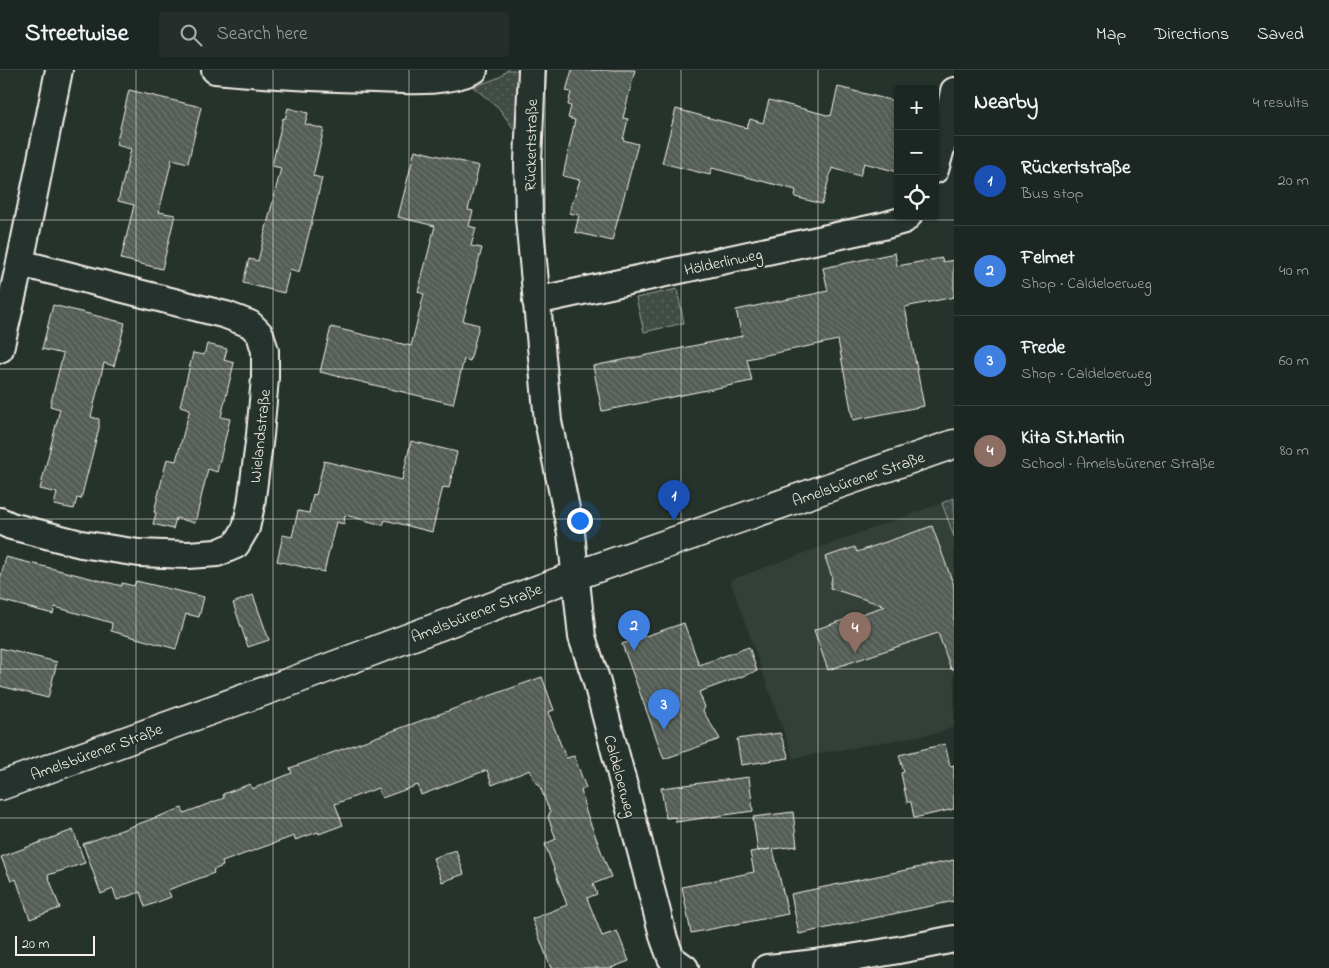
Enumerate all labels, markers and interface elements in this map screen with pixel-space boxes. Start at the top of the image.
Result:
search box [159,12,509,57]
text: Streetwise [25,17,129,52]
icon: search [177,21,205,49]
text: Search here [217,21,308,48]
text: Map [1096,22,1126,48]
text: Directions [1154,22,1229,48]
text: Saved [1257,22,1304,48]
map controls [894,85,939,220]
button: + [894,85,939,130]
text: Nearby [974,88,1038,118]
text: 4 results [1253,91,1309,115]
street label: Rückertstraße [519,98,545,191]
button: − [894,130,939,175]
text: Rückertstraße [1021,155,1131,182]
text: 1 [987,169,993,193]
text: 20 m [1278,169,1309,193]
button: locate [894,175,939,220]
text: Bus stop [1021,182,1084,206]
street label: Hölderlinweg [682,243,765,283]
text: Felmet [1021,245,1075,272]
text: 2 [986,259,994,283]
text: 40 m [1279,259,1309,283]
text: Shop · Caldeloerweg [1021,272,1152,296]
text: Frede [1021,335,1065,362]
text: 3 [987,349,993,373]
text: 60 m [1279,349,1309,373]
text: Shop · Caldeloerweg [1021,362,1152,386]
street label: Wielandstraße [244,387,278,484]
text: Kita St.Martin [1021,425,1124,452]
text: 4 [987,439,993,463]
text: 80 m [1280,439,1309,463]
street label: Amelsbürener Straße [789,446,929,514]
text: School · Amelsbürener Straße [1021,452,1215,476]
pin: 1 [658,480,690,521]
your location [567,508,593,534]
street label: Amelsbürener Straße [408,578,547,650]
pin: 2 [618,610,650,651]
pin: 4 [839,612,871,653]
pin: 3 [648,689,680,730]
street label: Amelsbürener Straße [27,718,167,788]
street label: Caldeloerweg [597,733,642,820]
scale bar [15,933,95,956]
text: 20 m [22,934,49,955]

